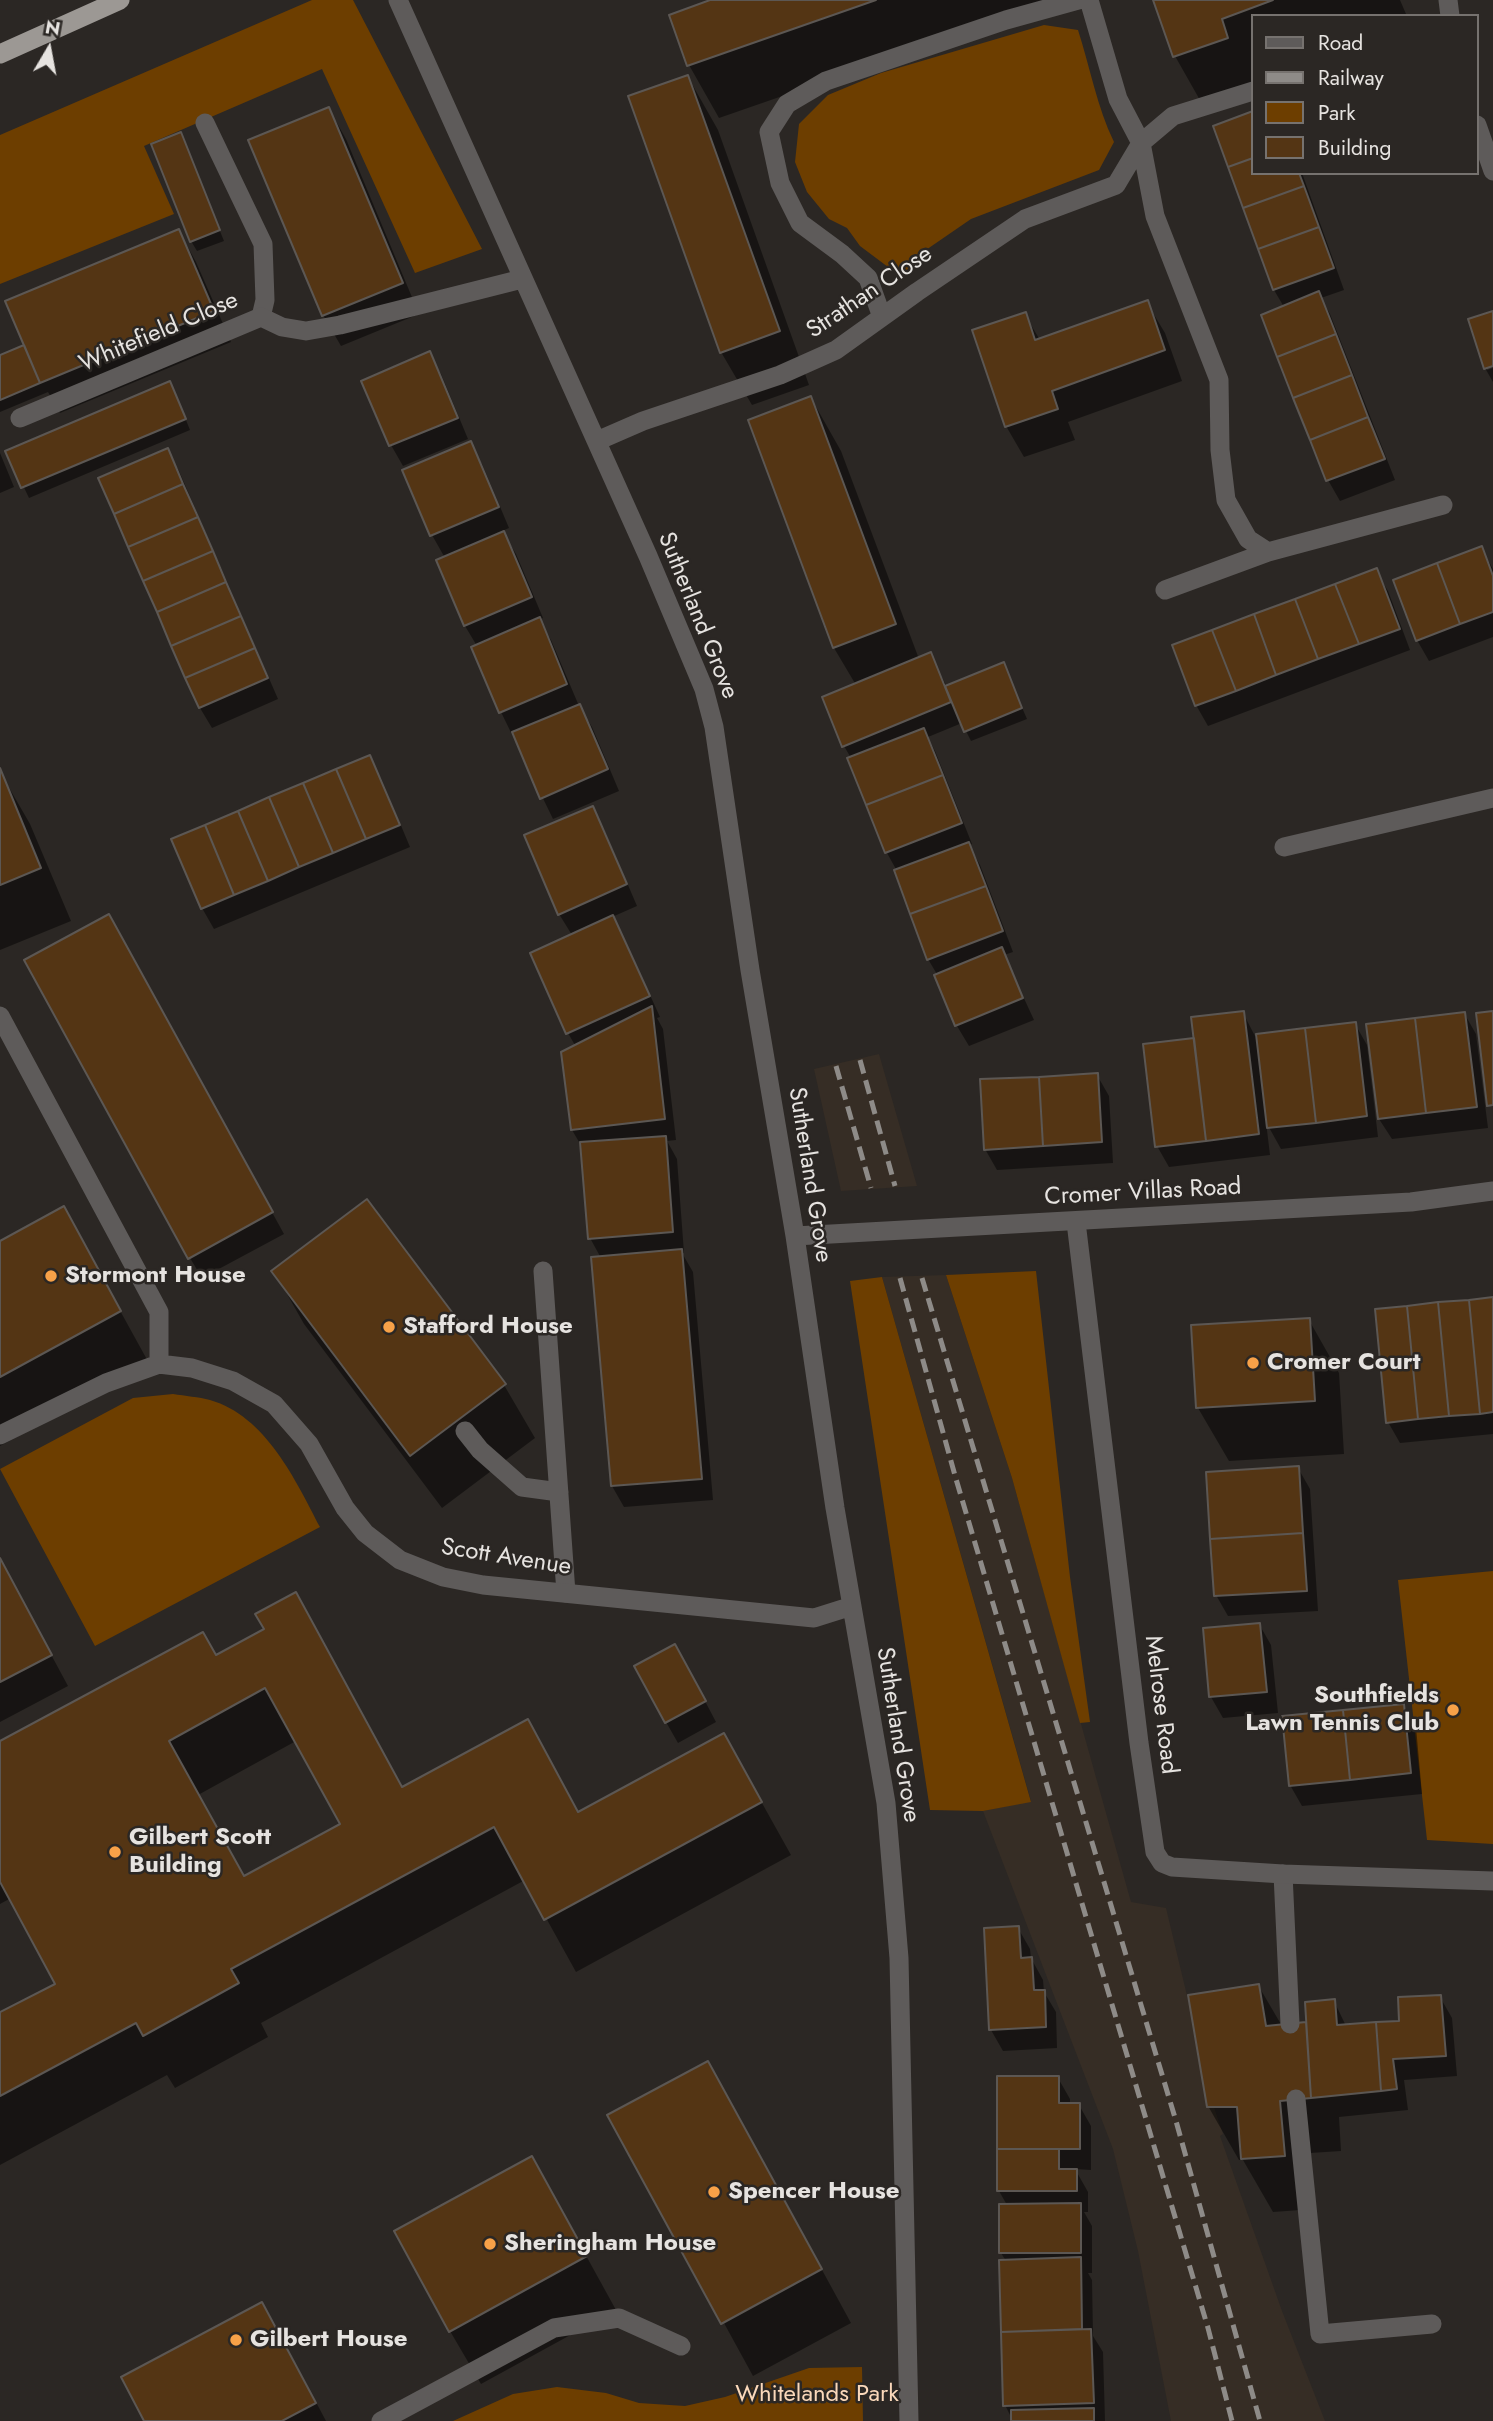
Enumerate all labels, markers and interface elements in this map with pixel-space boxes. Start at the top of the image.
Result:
text: N [43,13,63,42]
north arrow [14,14,84,84]
legend [1252,14,1479,175]
text: Road [1318,28,1363,58]
text: Railway [1318,63,1384,93]
text: Park [1318,98,1355,128]
text: Building [1318,133,1391,163]
street label: Strathan Close [802,240,938,346]
street label: Whitefield Close [75,287,243,379]
street label: Sutherland Grove [650,529,744,703]
street label: Sutherland Grove [781,1085,837,1265]
street label: Cromer Villas Road [1044,1173,1242,1213]
place label: Stormont House [65,1262,246,1290]
marker: Stormont House [43,1268,59,1284]
place label: Stafford House [403,1313,573,1341]
marker: Stafford House [381,1319,397,1335]
place label: Cromer Court [1267,1349,1420,1377]
marker: Cromer Court [1245,1355,1261,1371]
street label: Scott Avenue [439,1534,573,1582]
street label: Melrose Road [1137,1634,1183,1776]
street label: Sutherland Grove [869,1645,925,1825]
place label: Southfields Lawn Tennis Club [1245,1682,1439,1738]
marker: Southfields Lawn Tennis Club [1445,1702,1461,1718]
place label: Gilbert Scott Building [129,1824,271,1880]
marker: Gilbert Scott Building [107,1844,123,1860]
place label: Spencer House [728,2178,900,2206]
marker: Spencer House [706,2184,722,2200]
place label: Sheringham House [504,2230,716,2258]
marker: Sheringham House [482,2236,498,2252]
place label: Gilbert House [250,2326,407,2354]
marker: Gilbert House [228,2332,244,2348]
park label: Whitelands Park [735,2381,899,2409]

